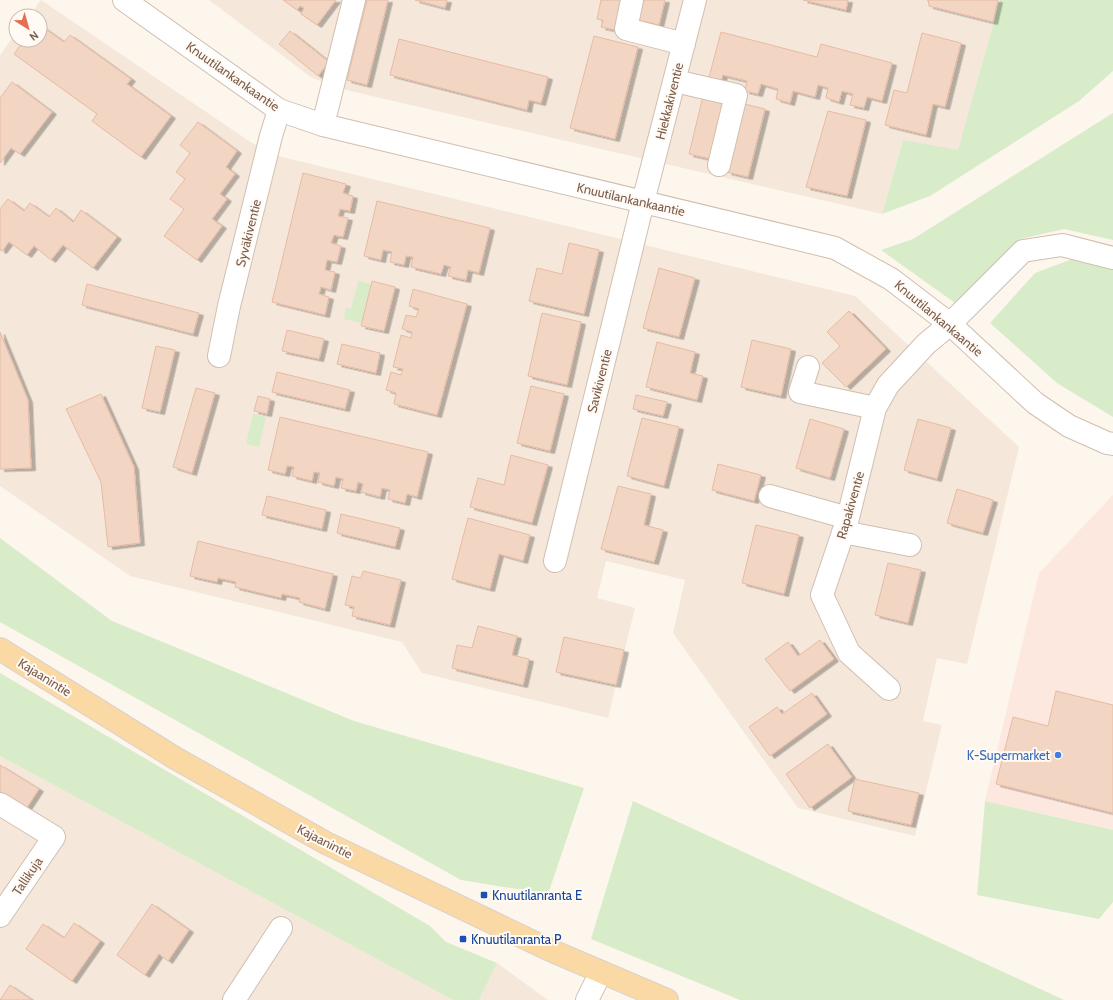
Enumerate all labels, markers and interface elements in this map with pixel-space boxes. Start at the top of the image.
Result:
north arrow [8,8,48,48]
text: N [27,28,41,44]
street label: Knuutilankankaantie [183,38,283,114]
street label: Hiekkakiventie [652,61,686,141]
street label: Knuutilankankaantie [575,179,687,219]
street label: Syväkiventie [232,197,264,268]
street label: Knuutilankankaantie [892,276,987,360]
street label: Savikiventie [583,347,615,415]
street label: Rapakiventie [833,469,867,541]
street label: Kajaanintie [15,654,75,701]
place label: K-Supermarket [967,747,1051,763]
marker: K-Supermarket [1053,750,1063,760]
street label: Kajaanintie [294,820,356,863]
street label: Tallikuja [8,853,47,899]
place label: Knuutilanranta E [492,887,582,903]
marker: Knuutilanranta E [479,890,489,900]
place label: Knuutilanranta P [471,931,562,947]
marker: Knuutilanranta P [458,934,468,944]

